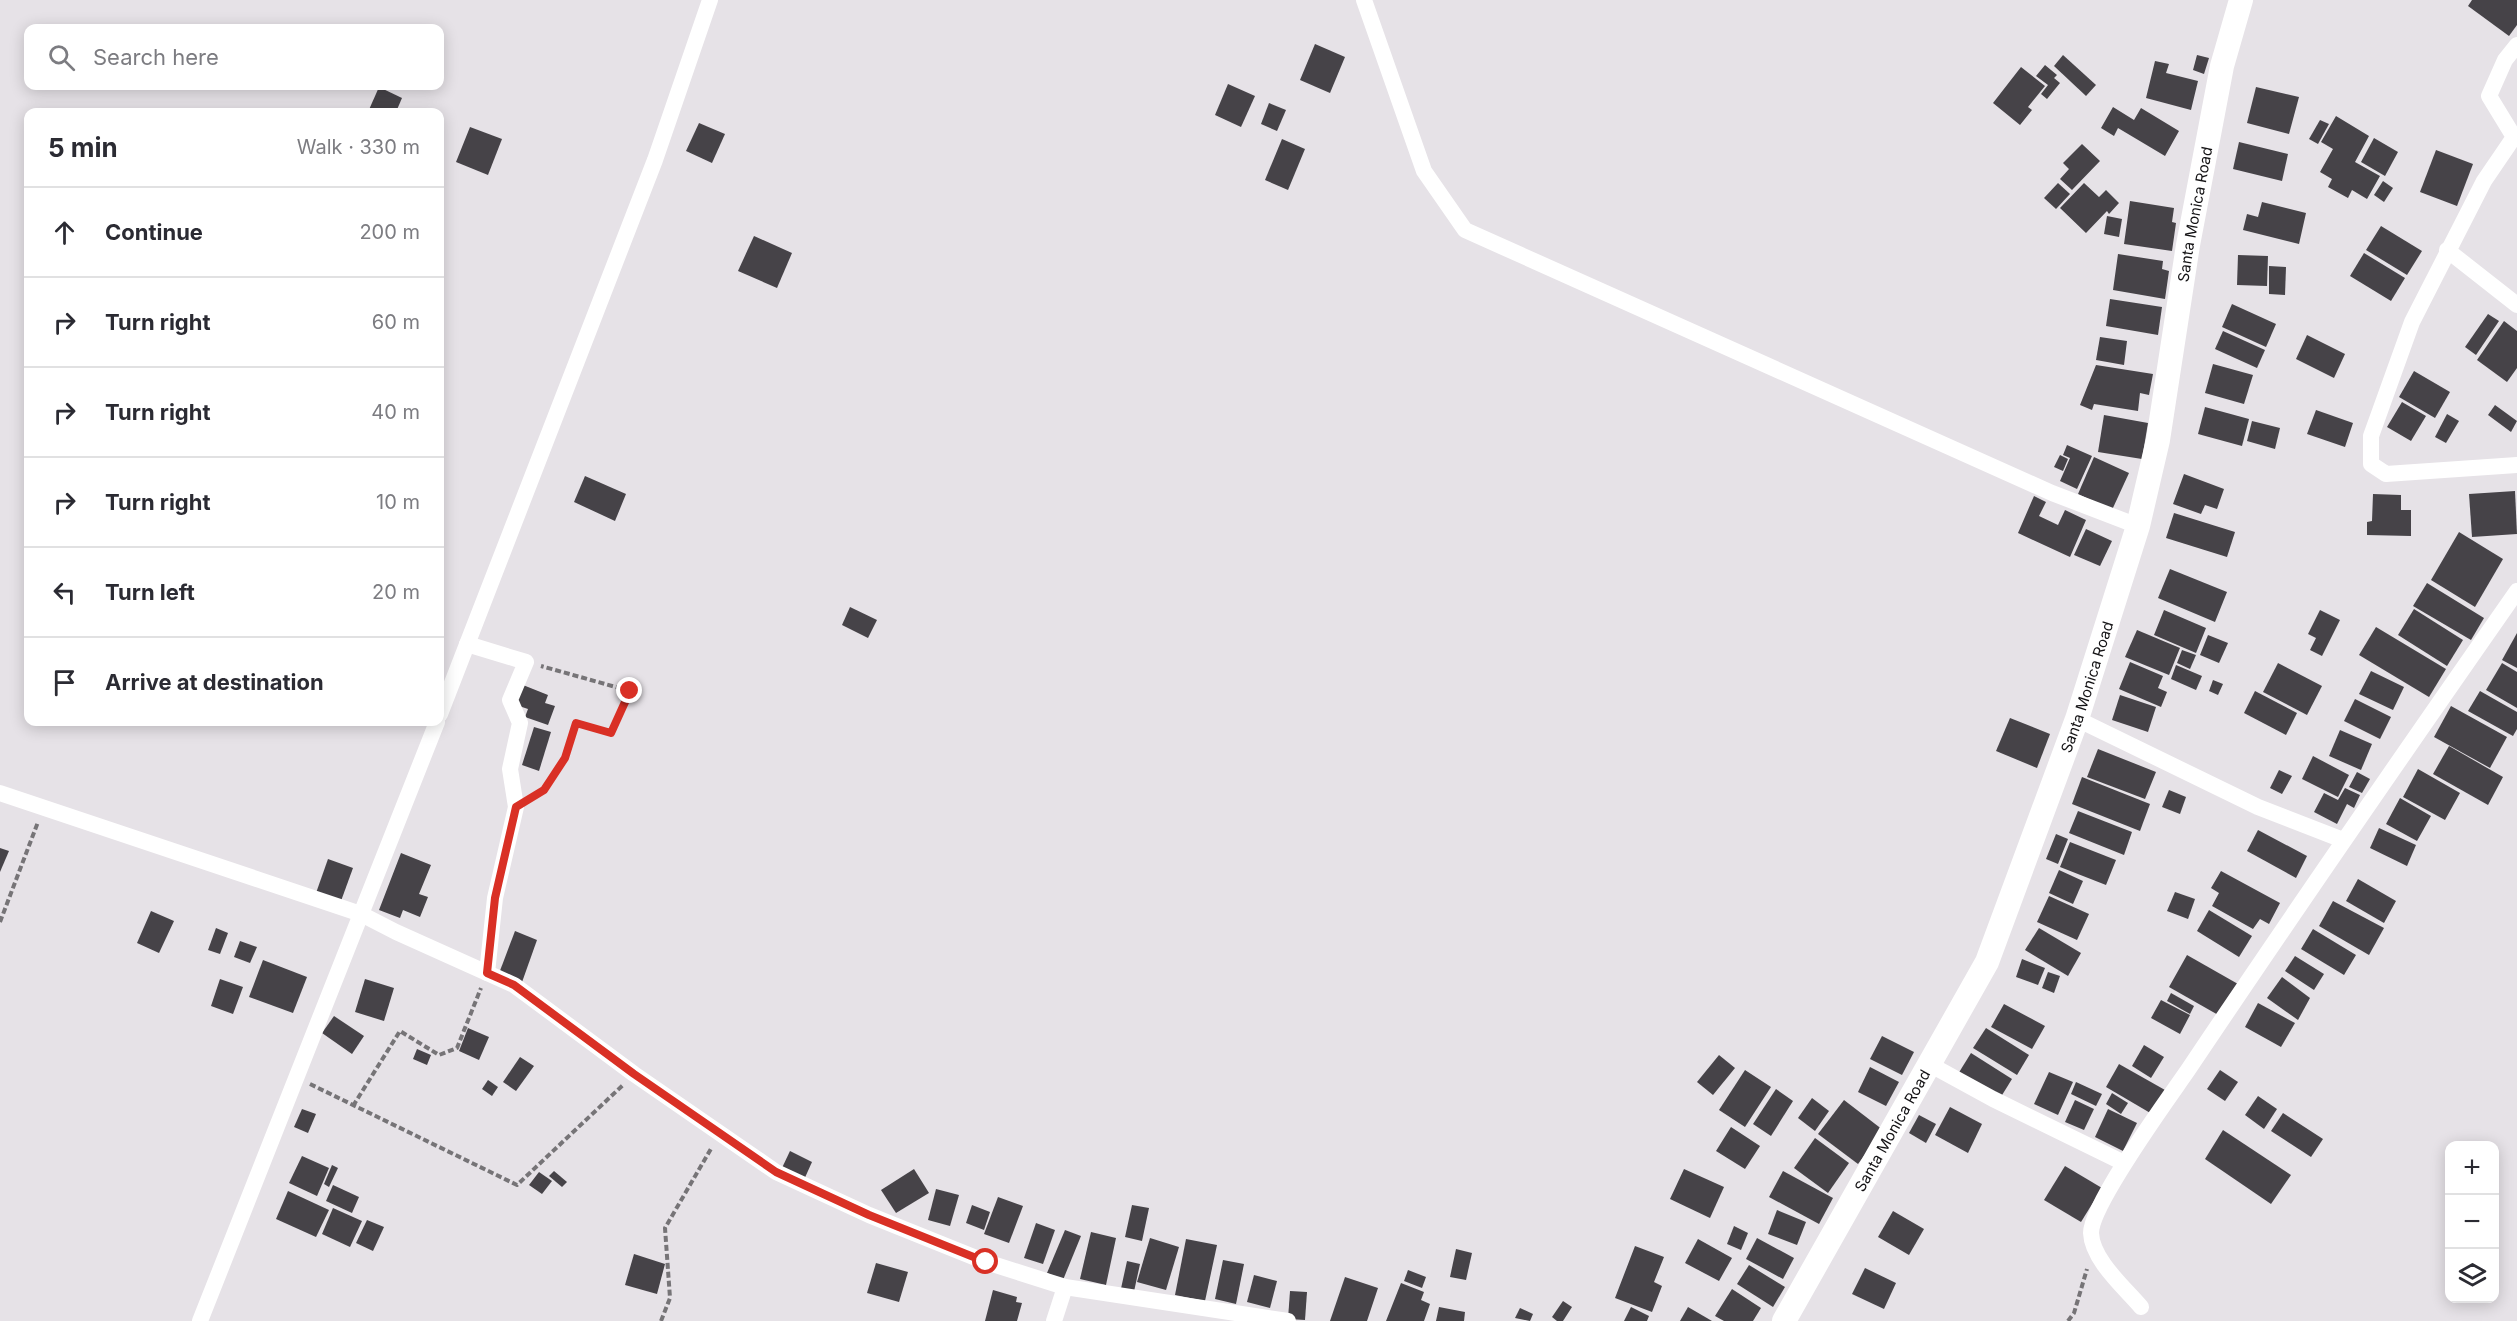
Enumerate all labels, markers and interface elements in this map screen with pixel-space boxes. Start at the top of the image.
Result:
search box [24,24,444,90]
icon: search [45,41,78,74]
text: Search here [93,44,219,70]
text: 5 min [48,132,118,163]
text: Walk · 330 m [297,135,420,159]
street label: Santa Monica Road [2173,145,2216,283]
icon: ahead [48,216,81,249]
text: Continue [105,219,203,245]
text: 200 m [359,220,420,244]
icon: right [48,306,81,339]
text: Turn right [105,309,211,335]
text: 60 m [372,310,420,334]
icon: right [48,396,81,429]
text: Turn right [105,399,211,425]
text: 40 m [371,400,420,424]
icon: right [48,486,81,519]
text: Turn right [105,489,211,515]
text: 10 m [376,490,420,514]
icon: left [48,576,81,609]
text: Turn left [105,579,195,605]
text: 20 m [372,580,420,604]
street label: Santa Monica Road [2056,619,2117,755]
icon: arrive [48,666,81,699]
text: Arrive at destination [105,669,324,695]
route end [616,677,642,703]
street label: Santa Monica Road [1850,1066,1934,1195]
map controls [2445,1141,2499,1303]
button: + [2445,1141,2499,1195]
button: − [2445,1195,2499,1249]
route start [972,1248,998,1274]
button: layers [2445,1249,2499,1303]

